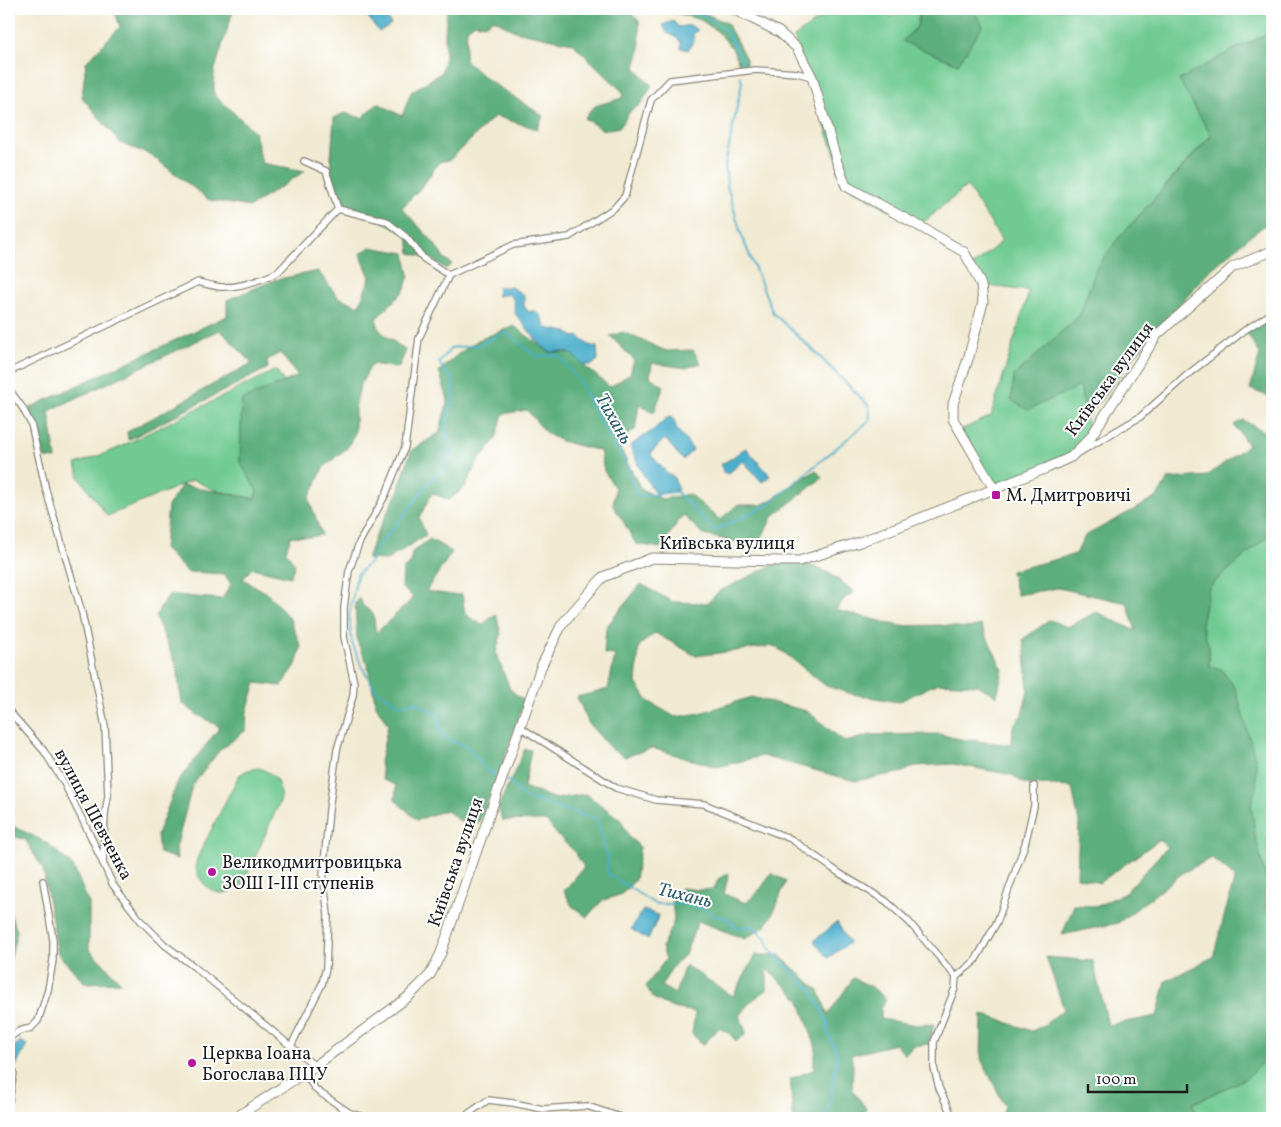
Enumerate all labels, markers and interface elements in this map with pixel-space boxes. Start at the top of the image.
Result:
street label: Київська вулиця [1060,318,1160,442]
water label: Тихань [588,389,638,449]
place label: М. Дмитровичі [1006,484,1131,509]
marker: М. Дмитровичі [990,489,1002,501]
street label: Київська вулиця [659,532,795,557]
street label: вулиця Шевченка [47,745,138,885]
street label: Київська вулиця [423,794,490,931]
place label: Великодмитровицька ЗОШ І-ІІІ ступенів [222,851,402,897]
marker: Великодмитровицька ЗОШ І-ІІІ ступенів [206,866,218,878]
water label: Тихань [655,877,715,915]
place label: Церква Іоана Богослава ПЦУ [202,1042,328,1088]
marker: Церква Іоана Богослава ПЦУ [186,1057,198,1069]
scale bar [1088,1062,1187,1094]
text: 100 m [1096,1070,1136,1091]

